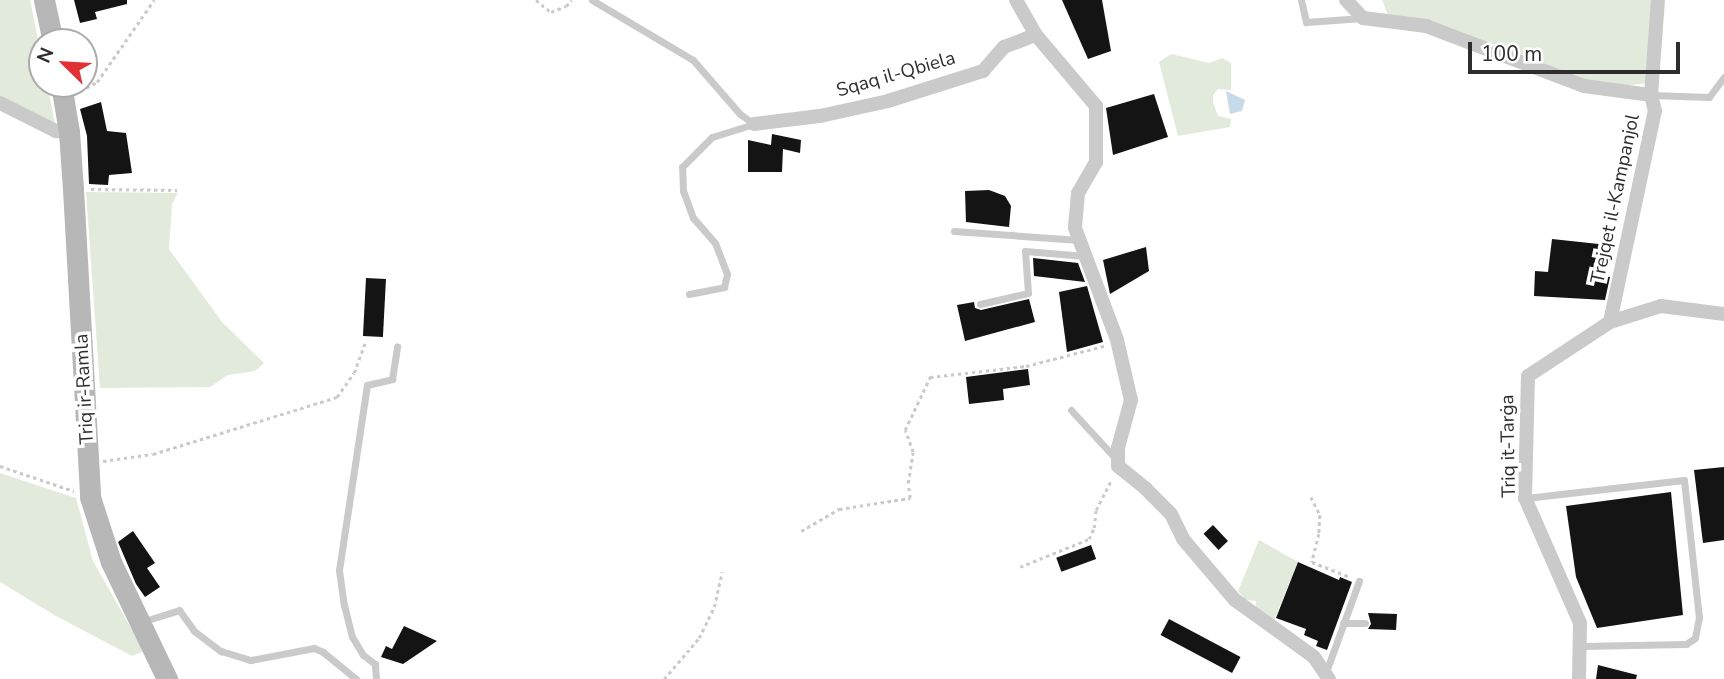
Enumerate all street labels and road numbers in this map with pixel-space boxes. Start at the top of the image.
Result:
street label: Sqaq il-Qbiela [834,47,958,103]
street label: Trejqet il-Kampanjol [1587,112,1645,286]
street label: Triq ir-Ramla [71,333,99,445]
street label: Triq it-Tarġa [1497,394,1521,498]

